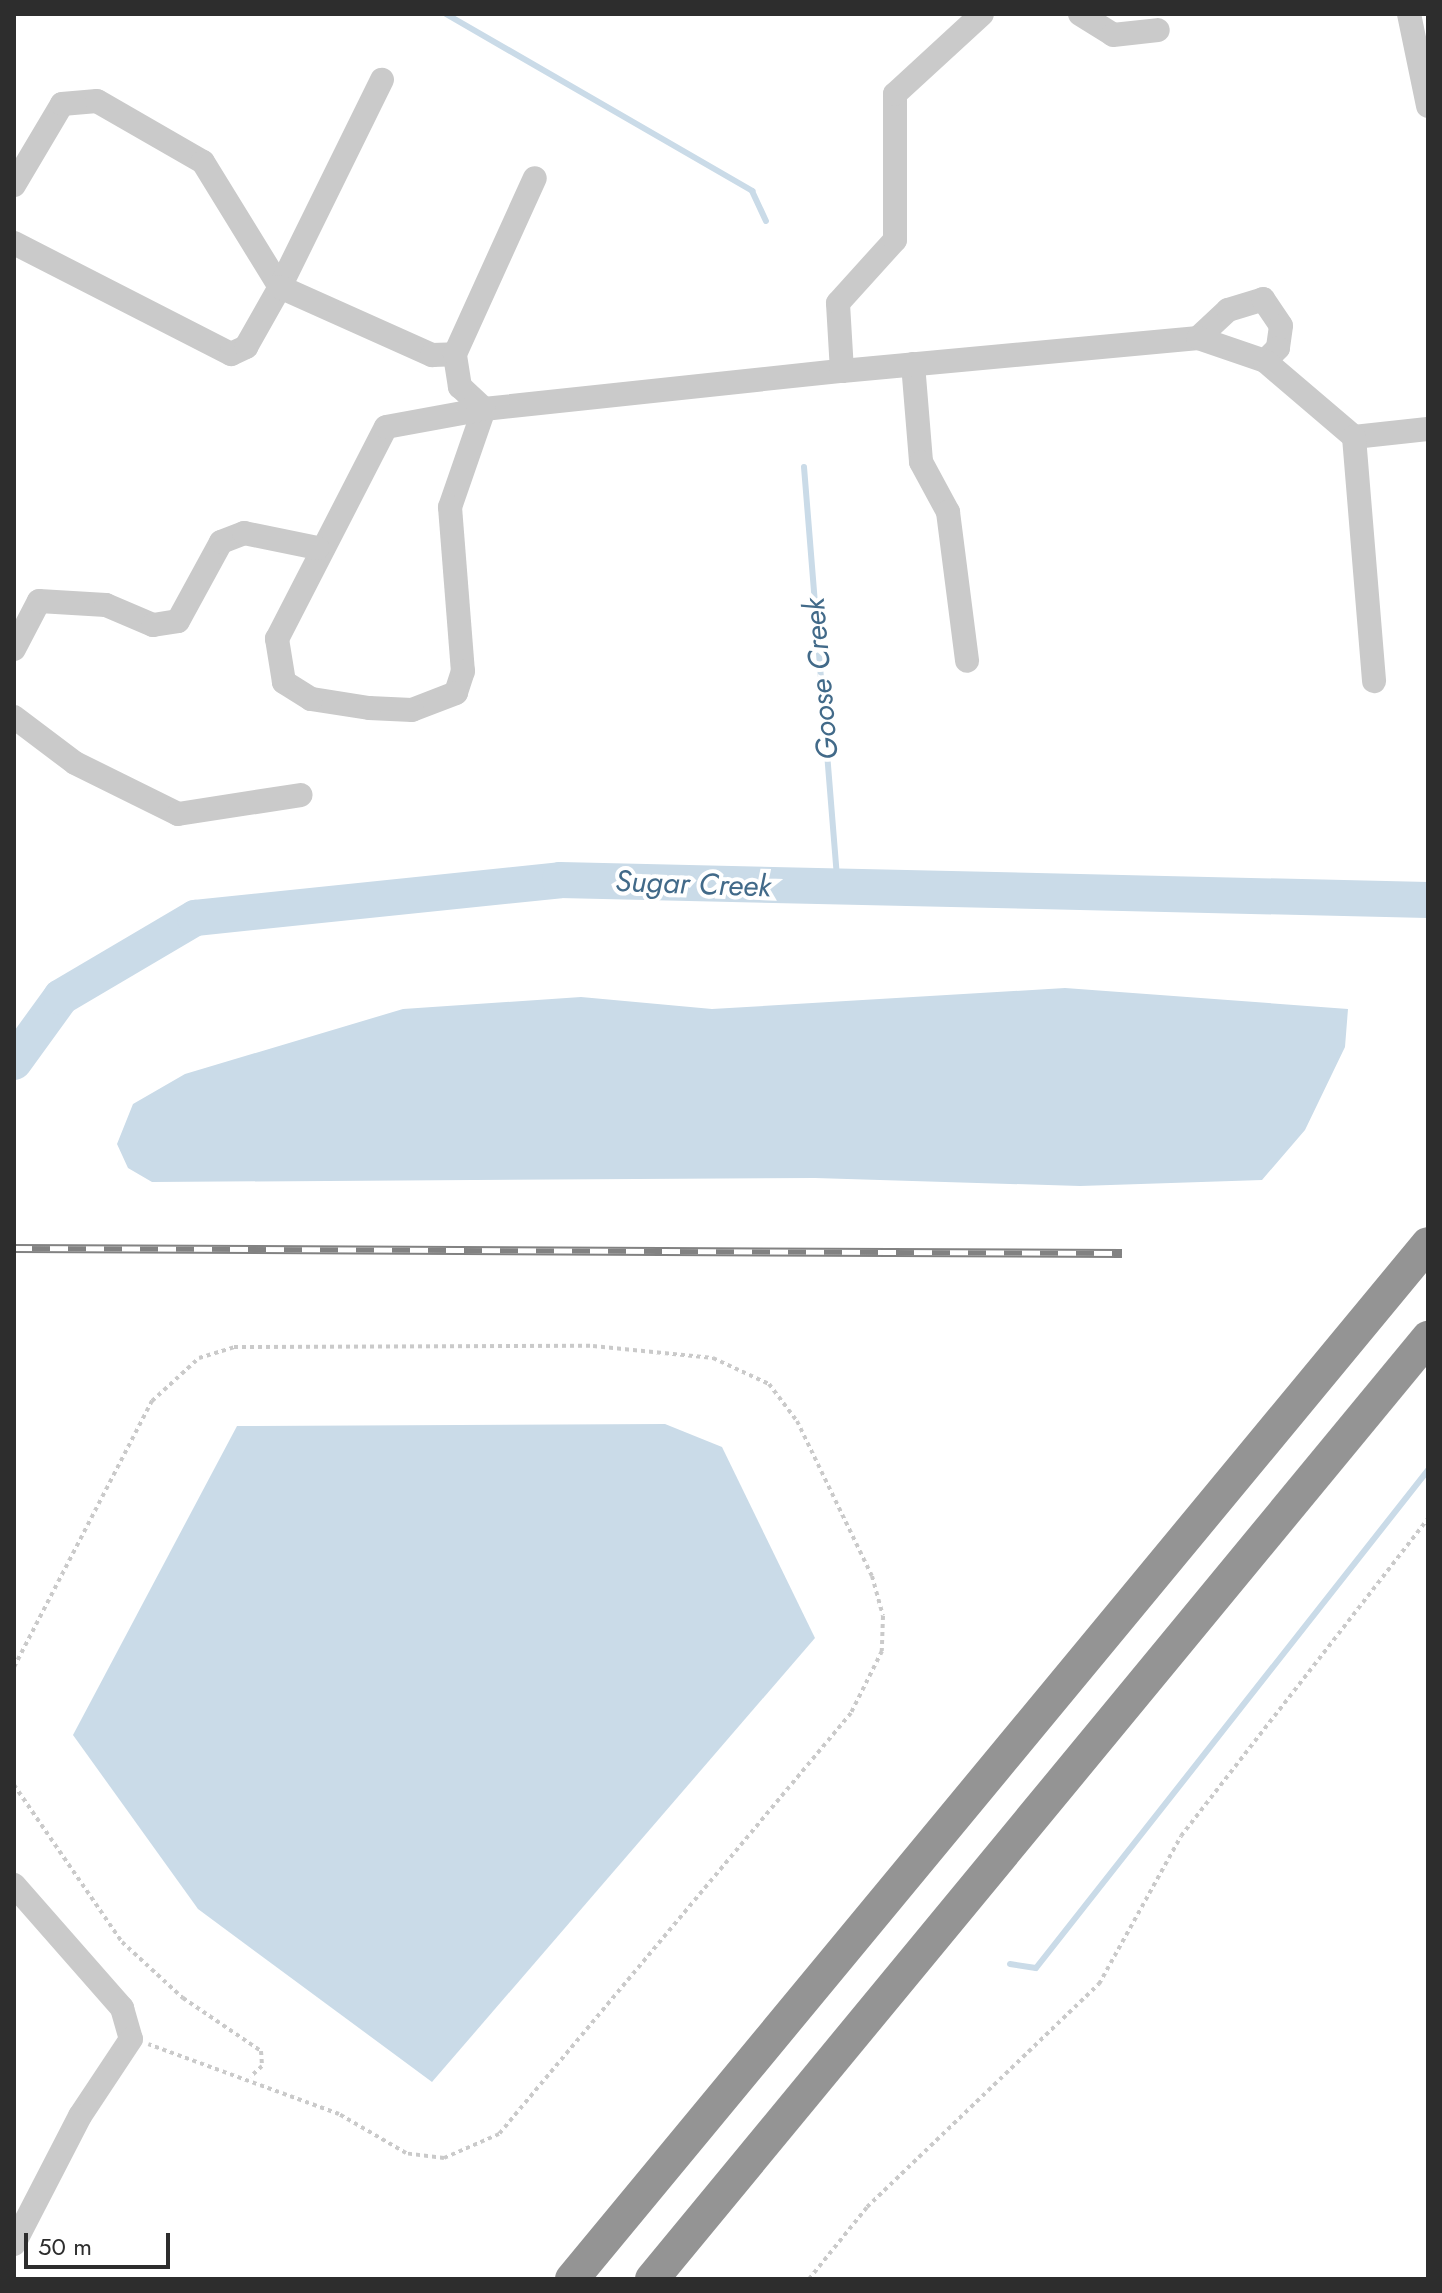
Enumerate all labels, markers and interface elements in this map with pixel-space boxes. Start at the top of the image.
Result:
water label: Goose Creek [796,597,846,761]
water label: Sugar Creek [615,863,771,905]
scale bar [28,2217,174,2267]
text: 50 m [38,2229,92,2264]

